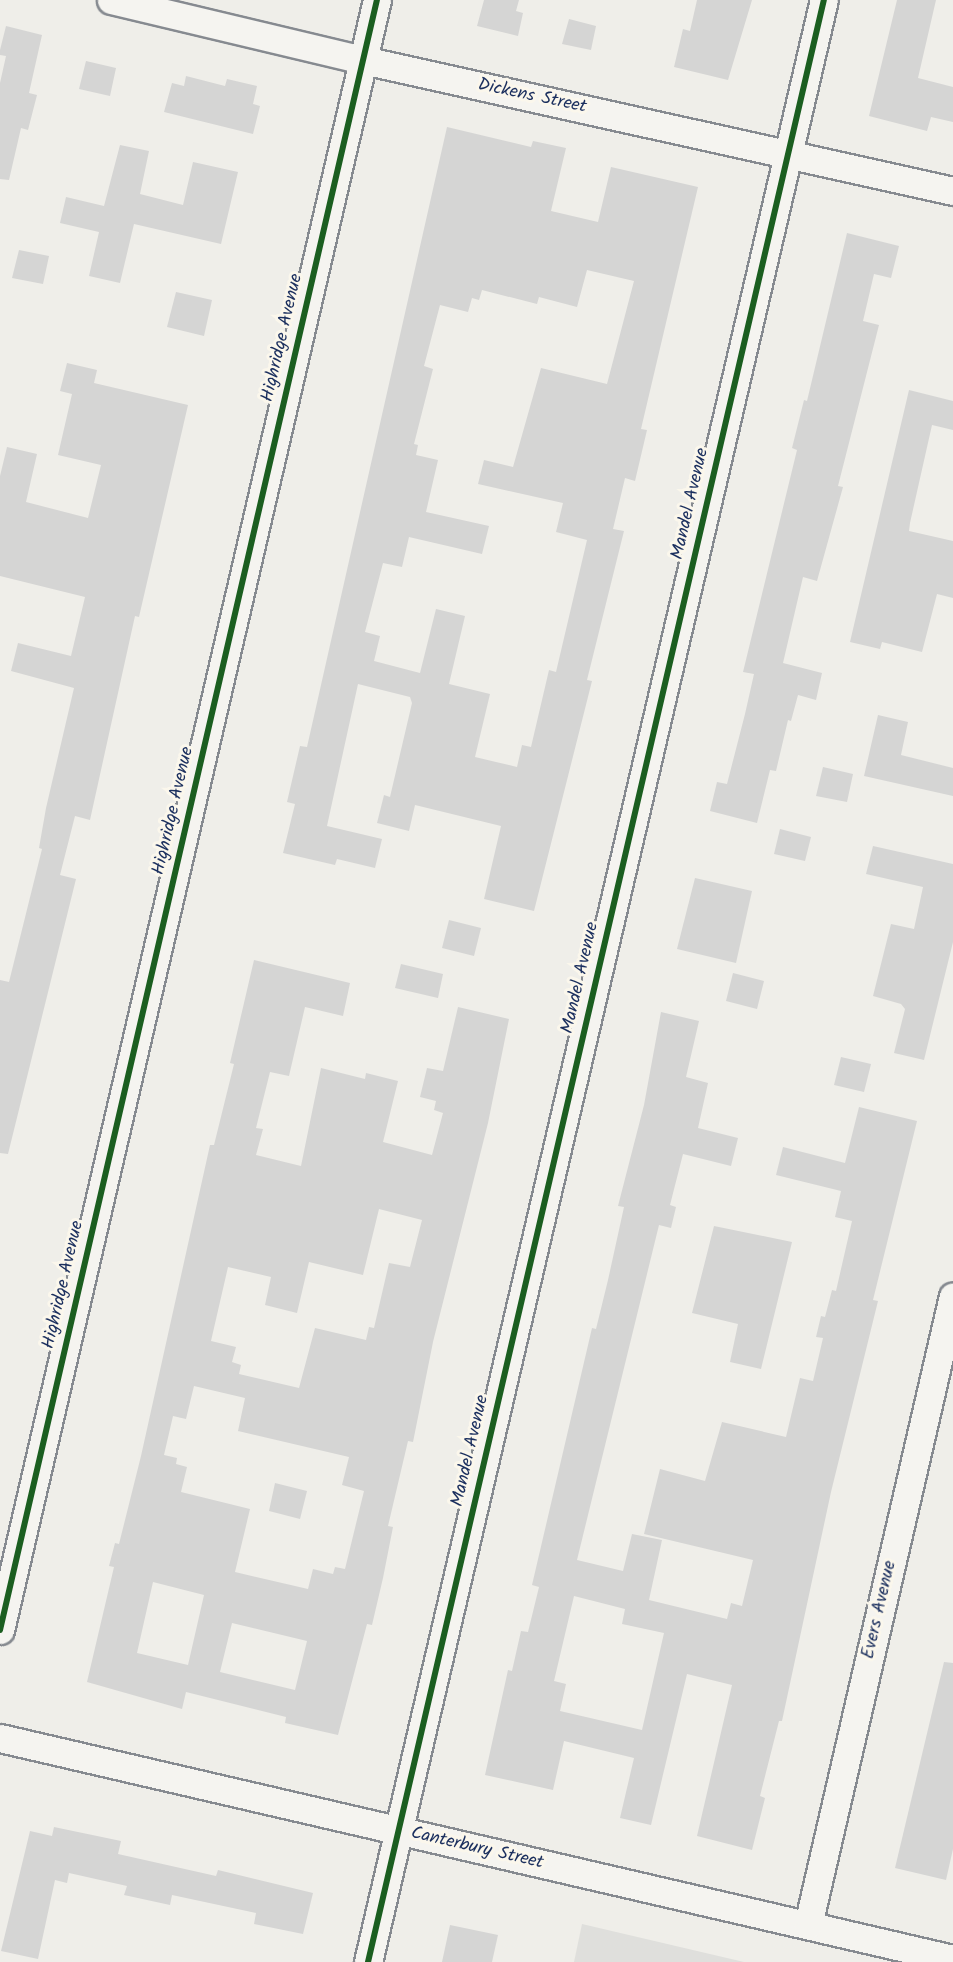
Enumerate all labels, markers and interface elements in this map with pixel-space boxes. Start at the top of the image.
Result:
street label: Dickens Street [476,75,588,119]
street label: Highridge Avenue [258,272,308,404]
street label: Mandel Avenue [668,446,714,562]
street label: Highridge Avenue [149,745,199,877]
street label: Mandel Avenue [558,920,604,1036]
street label: Highridge Avenue [39,1219,89,1351]
street label: Mandel Avenue [448,1393,494,1509]
street label: Evers Avenue [858,1559,902,1661]
street label: Canterbury Street [409,1823,545,1875]

